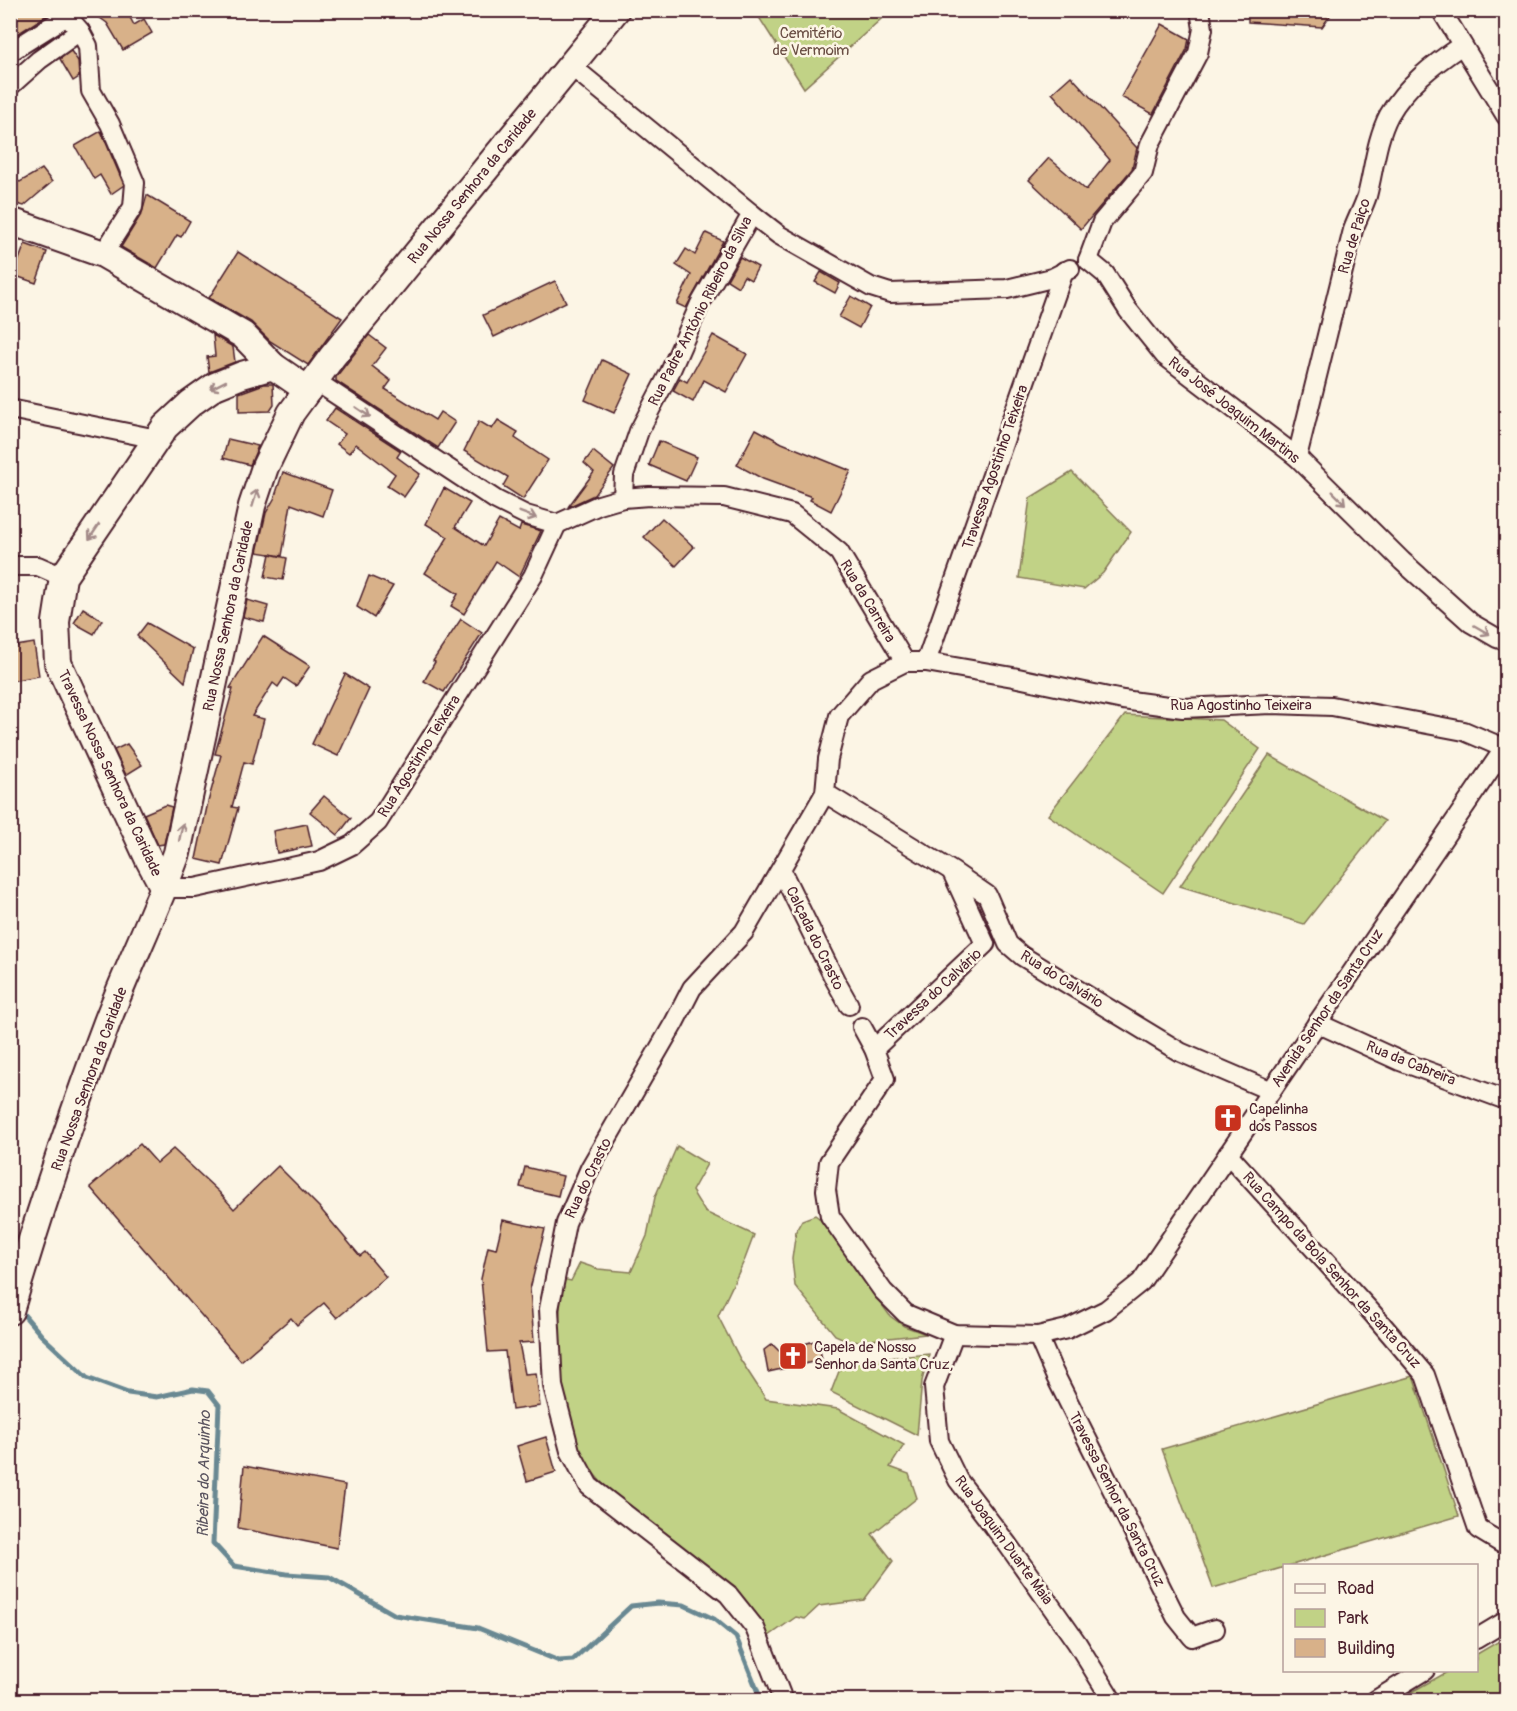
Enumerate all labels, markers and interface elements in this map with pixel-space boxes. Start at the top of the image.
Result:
park label: Cemitério de Vermoim [773,24,849,60]
street label: Rua Nossa Senhora da Caridade [404,104,541,268]
street label: Rua de Paiço [1334,196,1375,276]
street label: Rua Padre António Ribeiro da Silva [644,213,757,409]
street label: Rua José Joaquim Martins [1164,353,1304,468]
one-way arrow [210,380,228,391]
street label: Travessa Agostinho Teixeira [958,382,1033,552]
one-way arrow [354,406,371,418]
one-way arrow [250,489,261,508]
one-way arrow [1331,491,1346,506]
one-way arrow [519,510,537,521]
street label: Rua Nossa Senhora da Caridade [199,518,258,713]
one-way arrow [88,524,100,540]
street label: Rua da Carreira [835,556,900,646]
one-way arrow [1473,624,1490,636]
street label: Travessa Nossa Senhora da Caridade [53,667,166,880]
street label: Rua Agostinho Teixeira [374,691,465,821]
street label: Rua Agostinho Teixeira [1170,696,1312,715]
one-way arrow [176,823,188,842]
street label: Calçada do Crasto [781,883,848,993]
street label: Avenida Senhor da Santa Cruz [1267,925,1388,1091]
street label: Travessa do Calvário [881,944,986,1044]
street label: Rua do Calvário [1017,946,1107,1013]
street label: Rua Nossa Senhora da Caridade [47,984,132,1174]
street label: Rua da Cabreira [1363,1037,1458,1090]
place label: Capelinha dos Passos [1249,1100,1317,1136]
church icon: Capelinha dos Passos [1212,1102,1244,1134]
street label: Rua do Crasto [561,1135,616,1222]
street label: Rua Campo da Bola Senhor da Santa Cruz [1238,1168,1425,1373]
place label: Capela de Nosso Senhor da Santa Cruz, [814,1338,953,1374]
church icon: Capela de Nosso Senhor da Santa Cruz, [777,1340,809,1372]
water label: Ribeira do Arquinho [193,1409,215,1537]
street label: Travessa Senhor da Santa Cruz [1064,1409,1169,1590]
street label: Rua Joaquim Duarte Maia [950,1472,1057,1609]
legend [1283,1564,1478,1672]
text: Road [1337,1577,1374,1600]
text: Park [1337,1607,1369,1630]
text: Building [1337,1637,1395,1660]

